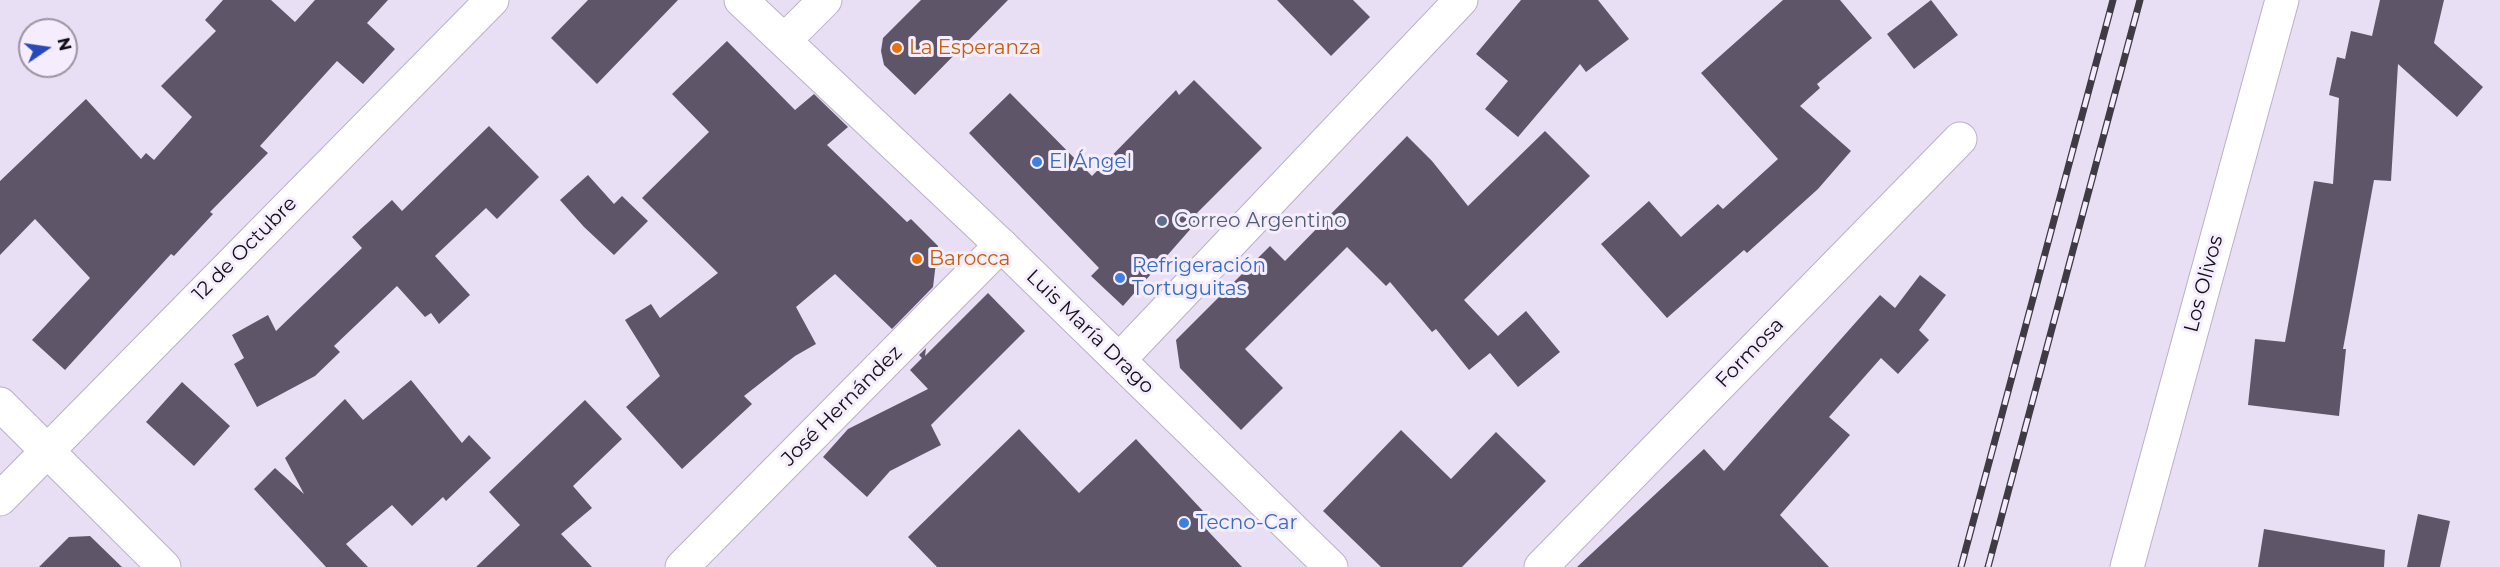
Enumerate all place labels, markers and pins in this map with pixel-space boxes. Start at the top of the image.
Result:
place label: La Esperanza [909,36,1041,60]
marker: La Esperanza [890,41,904,55]
place label: El Ángel [1049,150,1132,174]
marker: El Ángel [1030,155,1044,169]
place label: Correo Argentino [1174,209,1347,233]
marker: Correo Argentino [1155,214,1169,228]
place label: Barocca [929,247,1010,271]
marker: Barocca [910,252,924,266]
place label: Refrigeración Tortuguitas [1132,254,1266,301]
marker: Refrigeración Tortuguitas [1113,271,1127,285]
place label: Tecno-Car [1196,511,1298,535]
marker: Tecno-Car [1177,516,1191,530]

